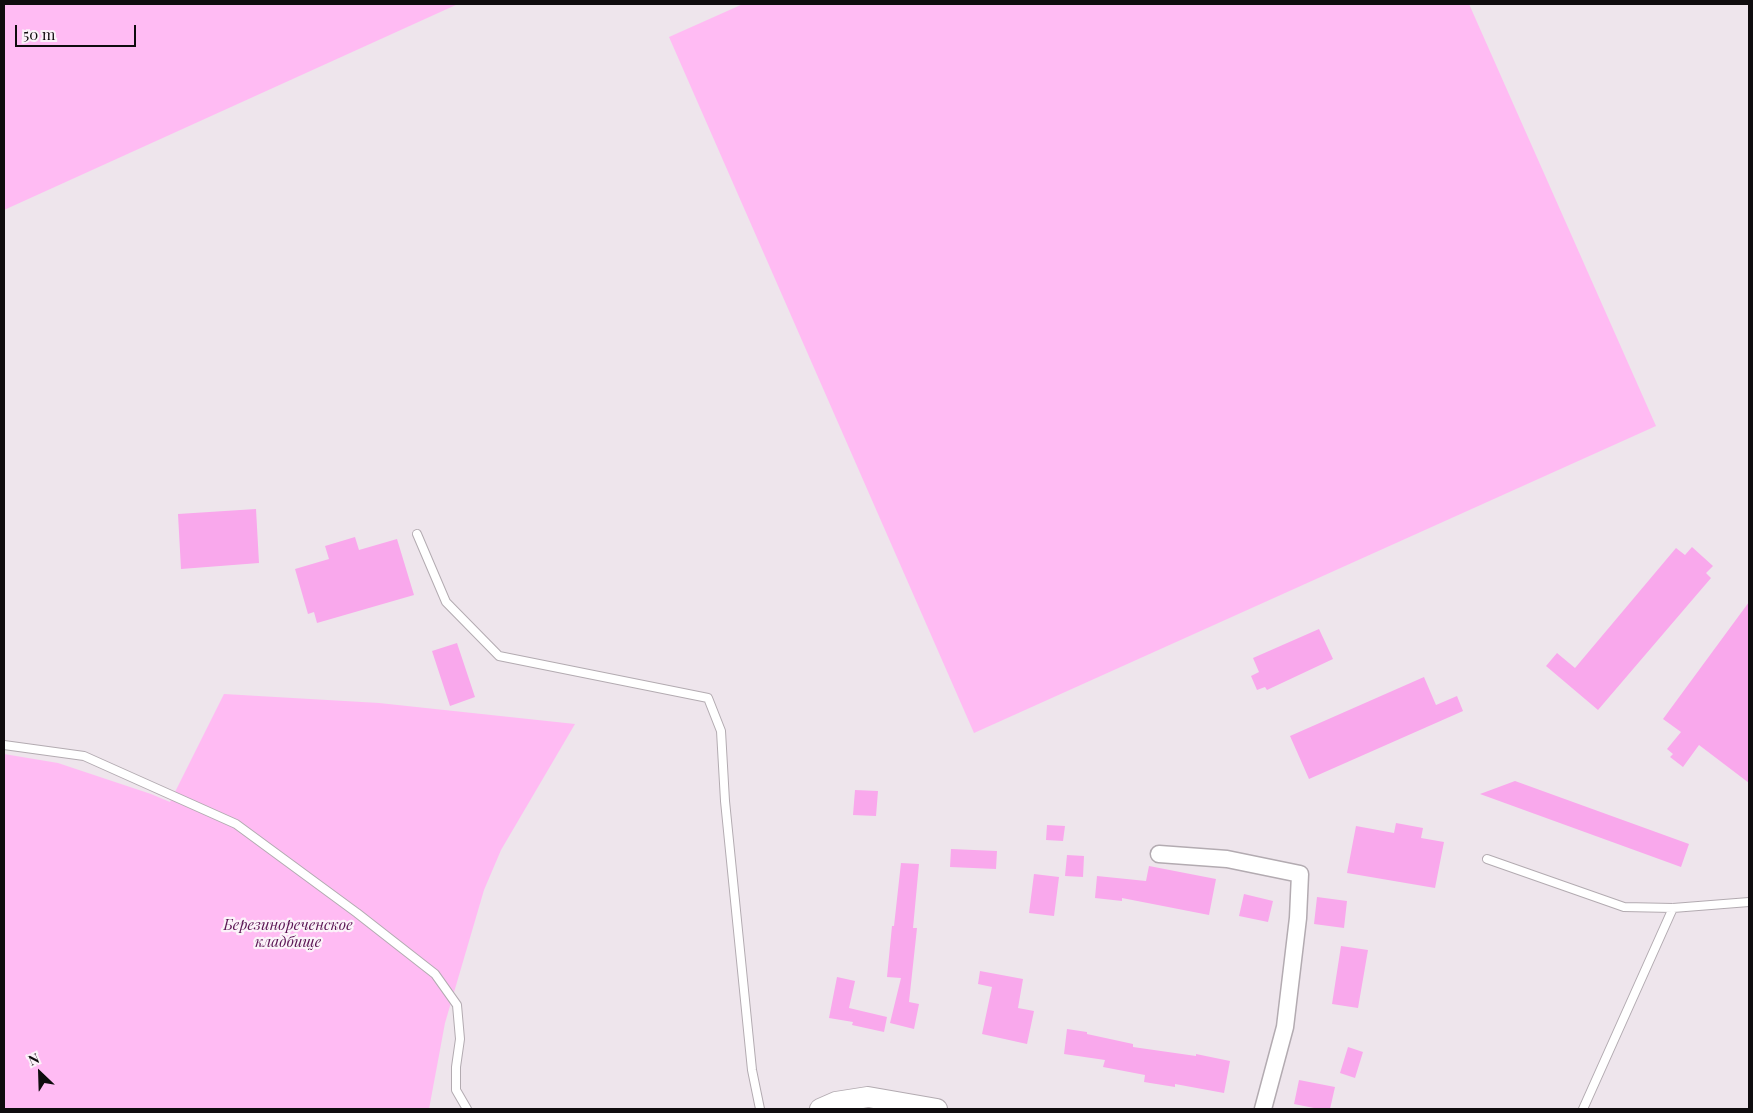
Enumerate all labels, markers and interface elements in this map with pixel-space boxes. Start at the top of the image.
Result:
scale bar [18,15,139,47]
text: 50 m [23,24,55,44]
park label: Березинореченское кладбище [223,916,353,951]
north arrow [15,1048,65,1098]
text: N [25,1048,42,1070]

